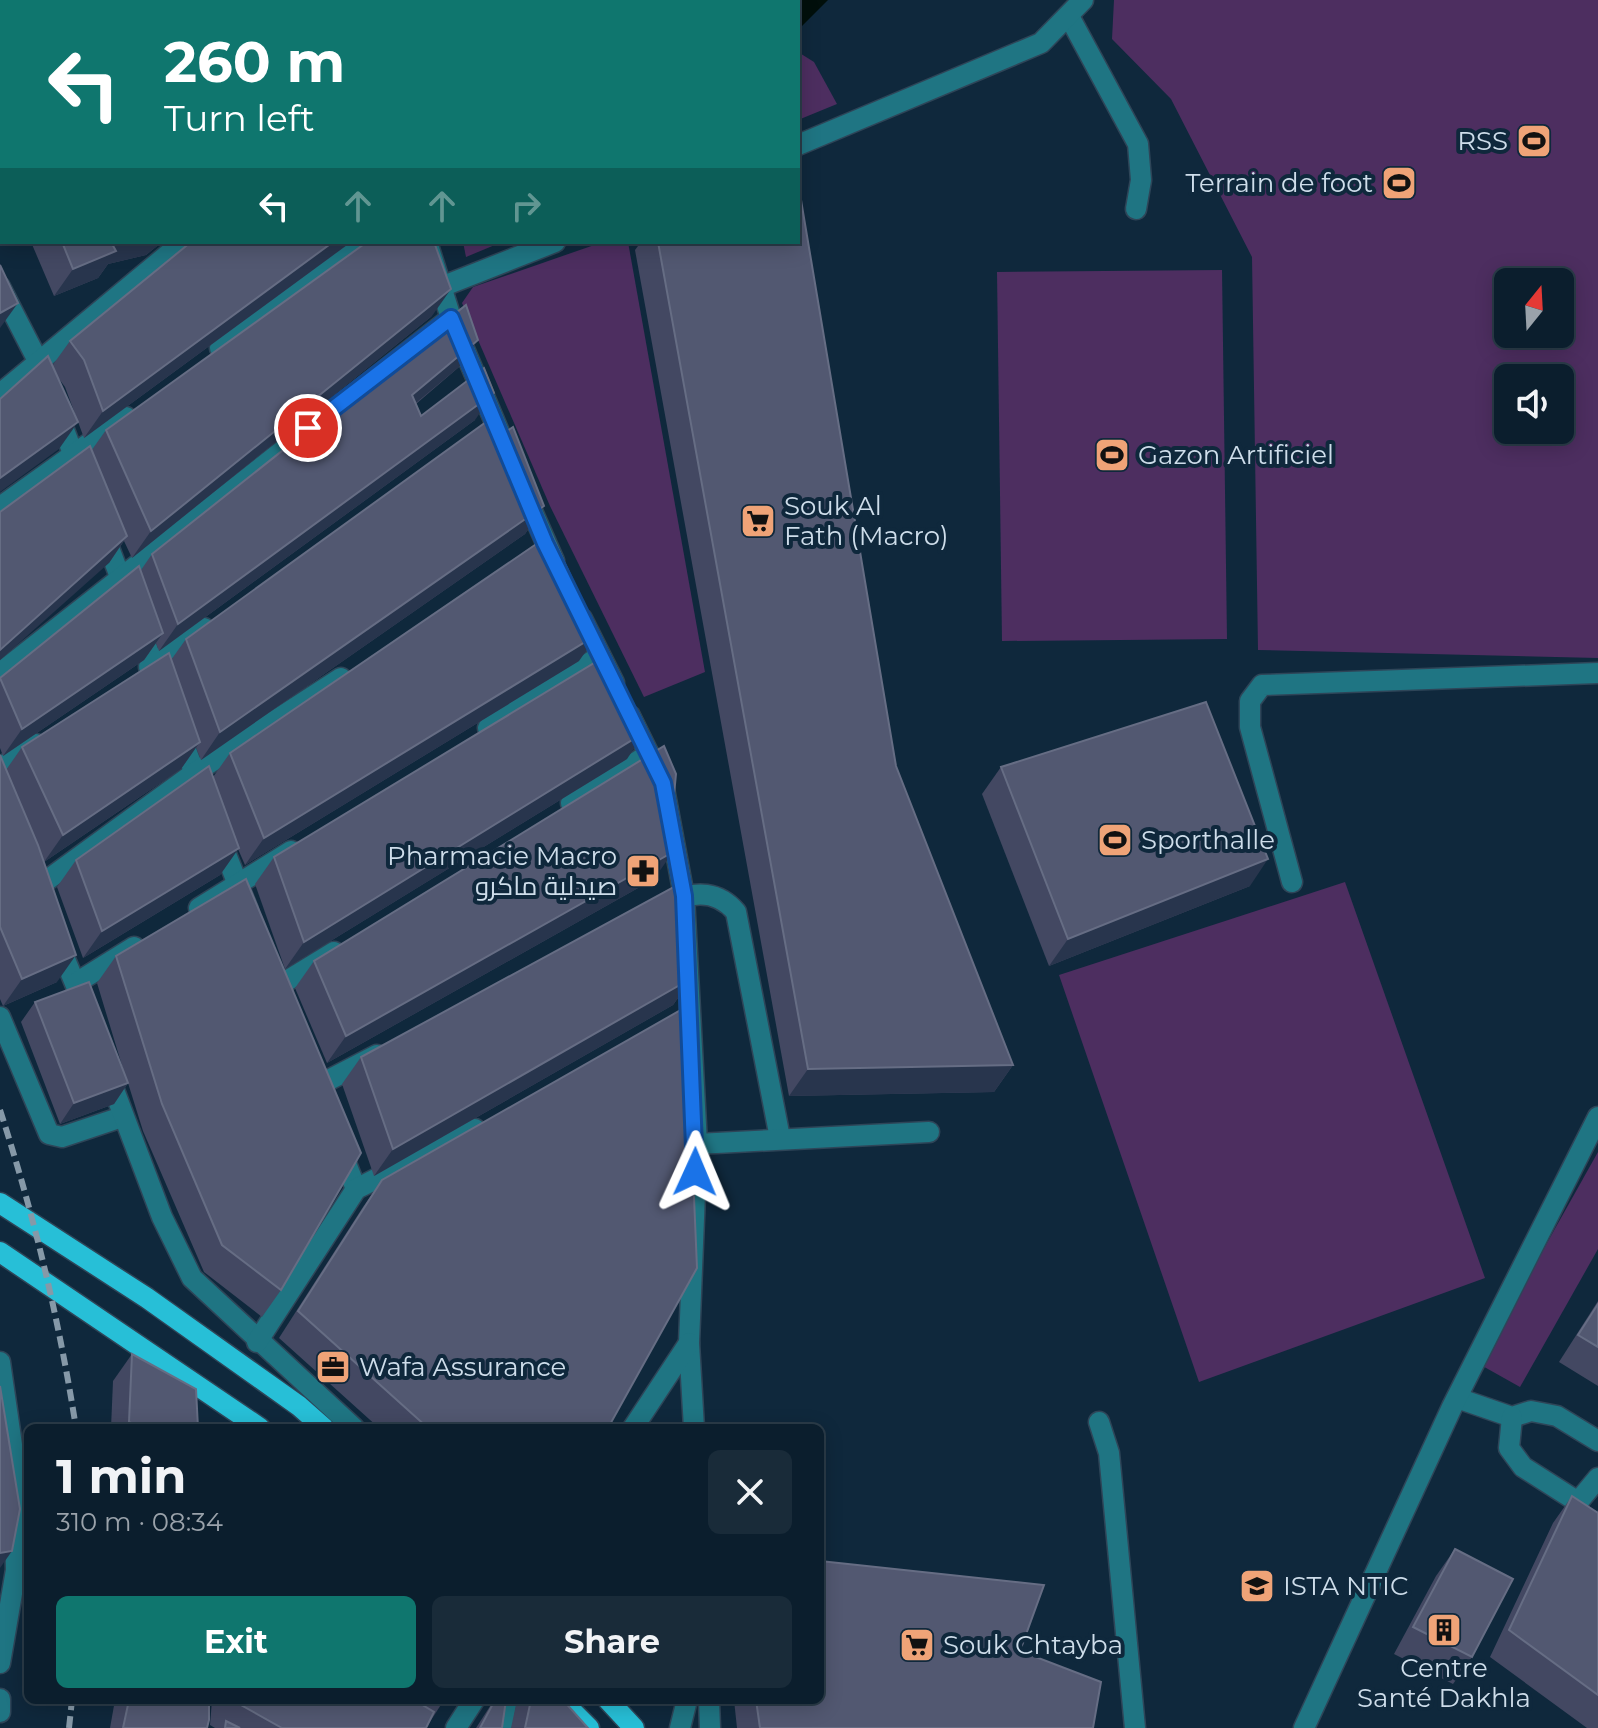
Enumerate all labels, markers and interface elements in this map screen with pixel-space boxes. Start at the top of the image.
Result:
text: 260 m [164,28,345,96]
icon: left [32,32,136,136]
text: Turn left [164,96,315,140]
sports icon: RSS [1515,122,1553,160]
place label: RSS [1457,125,1508,157]
sports icon: Terrain de foot [1380,164,1418,202]
place label: Terrain de foot [1186,167,1373,199]
icon: left [252,184,296,228]
icon: ahead [336,184,380,228]
icon: ahead [420,184,464,228]
icon: right [504,184,548,228]
north arrow [1494,268,1574,348]
map controls [1494,268,1574,444]
button: sound [1494,364,1574,444]
pin [274,394,342,462]
icon: arrive [286,406,330,450]
sports icon: Gazon Artificiel [1093,436,1131,474]
place label: Gazon Artificiel [1138,439,1334,471]
place label: Souk Al Fath (Macro) [784,490,949,552]
supermarket icon: Souk Al Fath (Macro) [739,502,777,540]
sports icon: Sporthalle [1096,821,1134,859]
place label: Sporthalle [1141,824,1275,856]
place label: Pharmacie Macro صيدلية ماكرو [387,840,617,902]
pharmacy icon: Pharmacie Macro صيدلية ماكرو [624,852,662,890]
position arrow [653,1130,737,1214]
office icon: Wafa Assurance [314,1348,352,1386]
place label: Wafa Assurance [359,1351,566,1383]
text: 1 min [56,1447,186,1505]
button: close [708,1450,792,1534]
text: 310 m · 08:34 [56,1506,223,1538]
school or university icon: ISTA NTIC [1238,1567,1276,1605]
place label: ISTA NTIC [1283,1570,1408,1602]
button: Exit [56,1596,416,1688]
button: Share [432,1596,792,1688]
building icon: Centre Santé Dakhla [1425,1611,1463,1649]
supermarket icon: Souk Chtayba [898,1626,936,1664]
place label: Souk Chtayba [943,1629,1123,1661]
place label: Centre Santé Dakhla [1357,1652,1531,1714]

